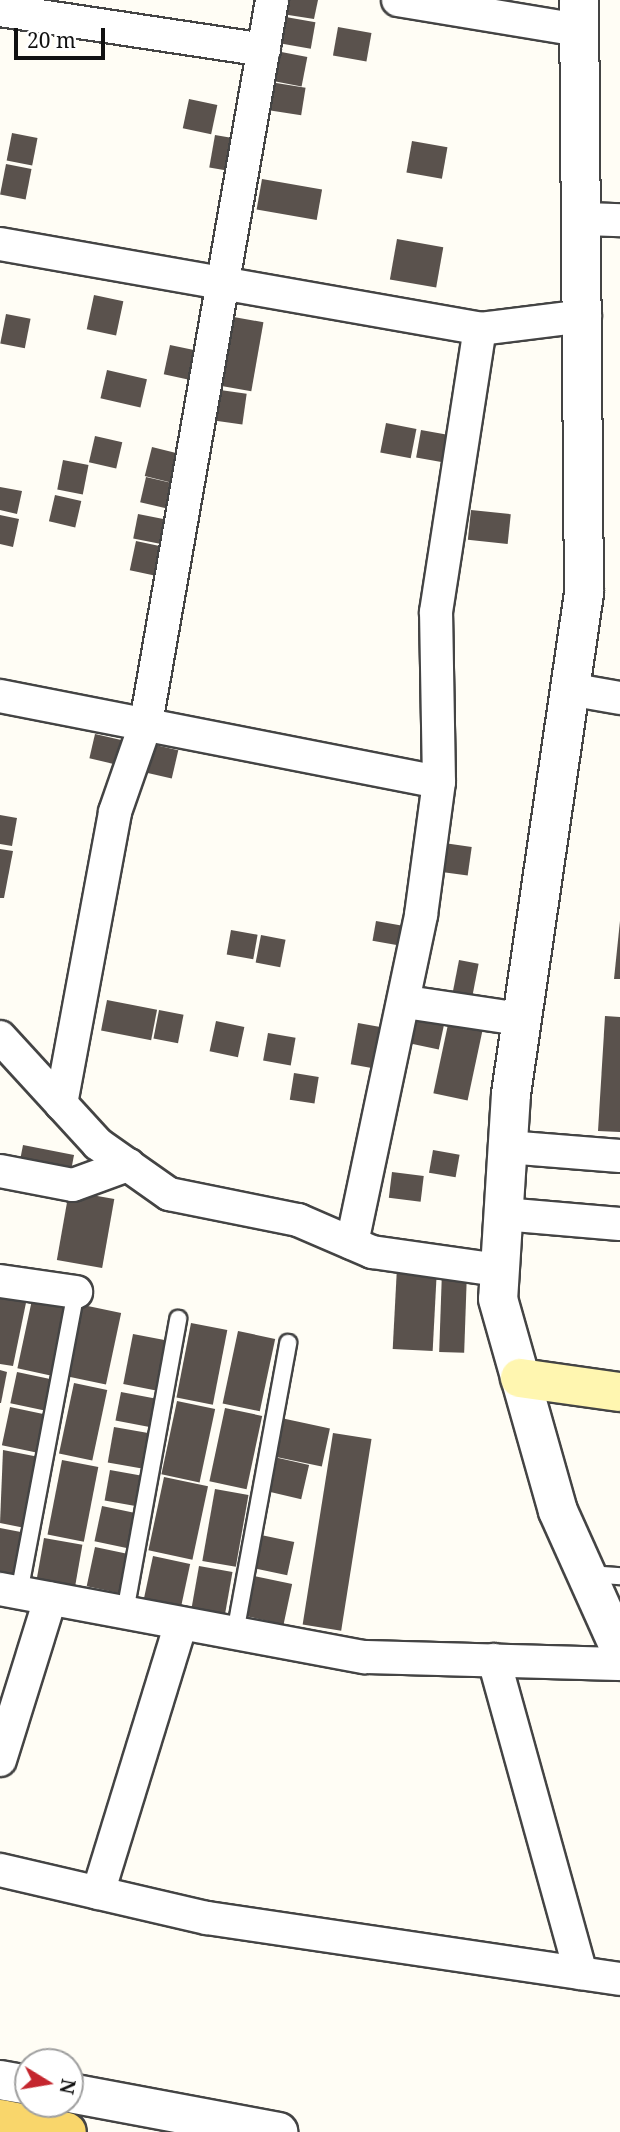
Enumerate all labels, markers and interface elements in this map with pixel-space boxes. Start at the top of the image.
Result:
scale bar [18,14,108,58]
text: 20 m [27,26,76,54]
north arrow [14,2048,84,2118]
text: N [53,2077,82,2096]

